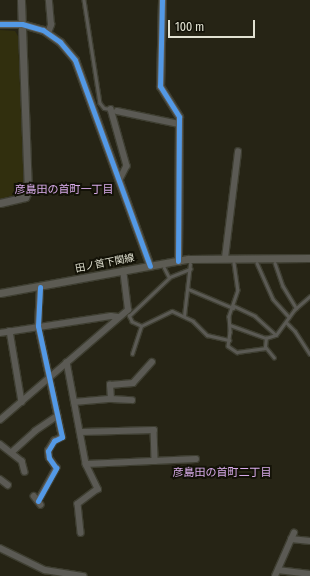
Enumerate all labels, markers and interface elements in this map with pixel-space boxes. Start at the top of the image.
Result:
scale bar [170,12,257,38]
text: 100 m [175,20,204,34]
district label: 彦島田の首町一丁目 [15,183,113,197]
street label: 田ノ首下関線 [74,252,136,276]
district label: 彦島田の首町二丁目 [173,466,271,480]

